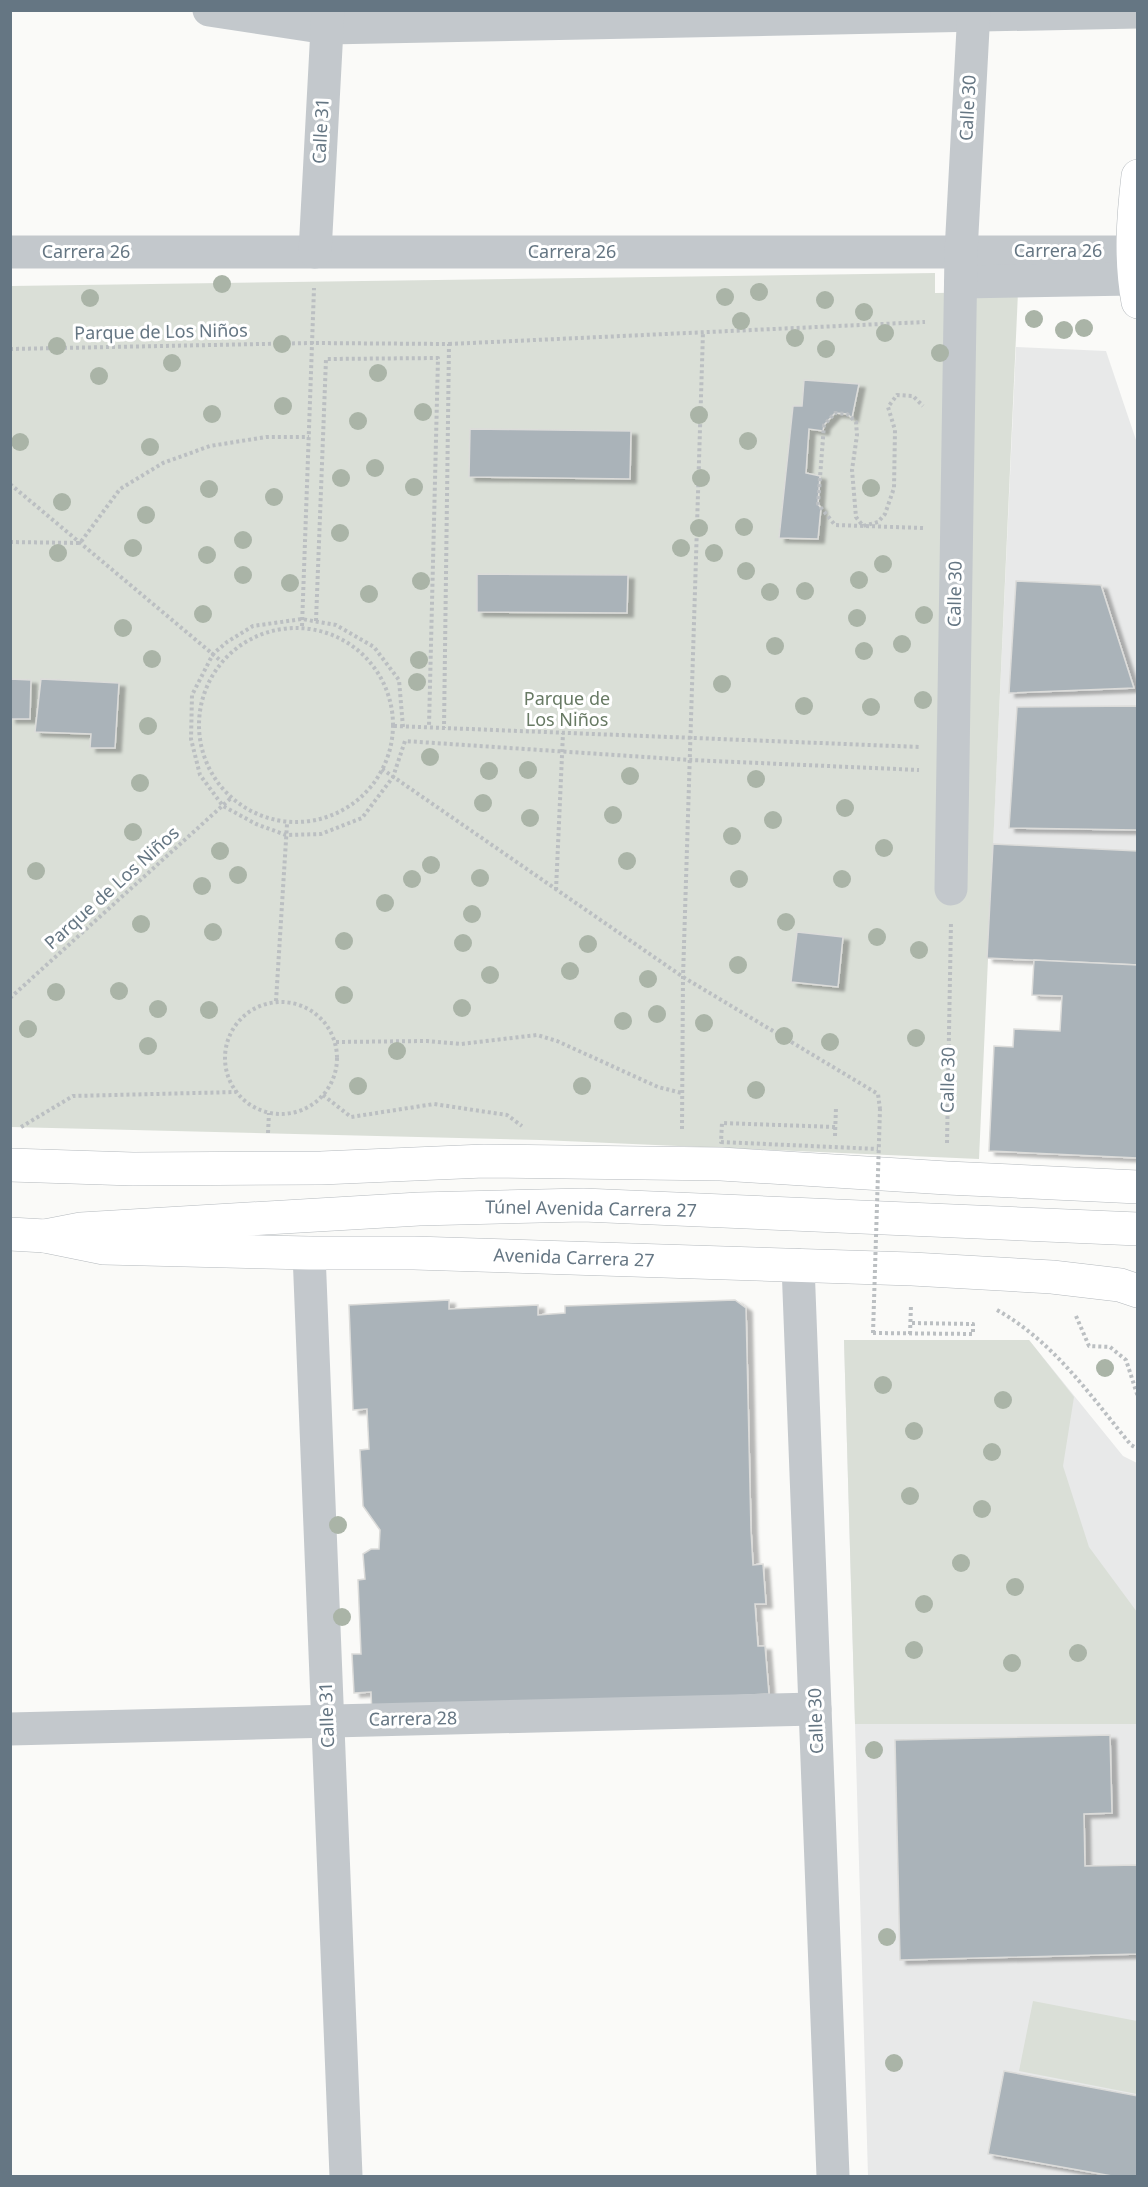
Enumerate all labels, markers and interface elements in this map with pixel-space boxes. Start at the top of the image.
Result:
street label: Calle 30 [953,74,981,142]
street label: Calle 31 [306,97,334,165]
street label: Carrera 26 [1014,238,1102,262]
street label: Carrera 26 [42,239,130,263]
street label: Carrera 26 [528,239,616,263]
street label: Parque de Los Niños [74,317,248,345]
street label: Calle 30 [941,561,967,627]
park label: Parque de Los Niños [524,686,610,731]
street label: Parque de Los Niños [39,820,184,954]
street label: Calle 30 [934,1047,960,1113]
street label: Túnel Avenida Carrera 27 [485,1194,697,1222]
street label: Avenida Carrera 27 [493,1242,655,1272]
street label: Calle 31 [313,1682,339,1749]
street label: Calle 30 [802,1688,828,1755]
street label: Carrera 28 [368,1705,457,1731]

